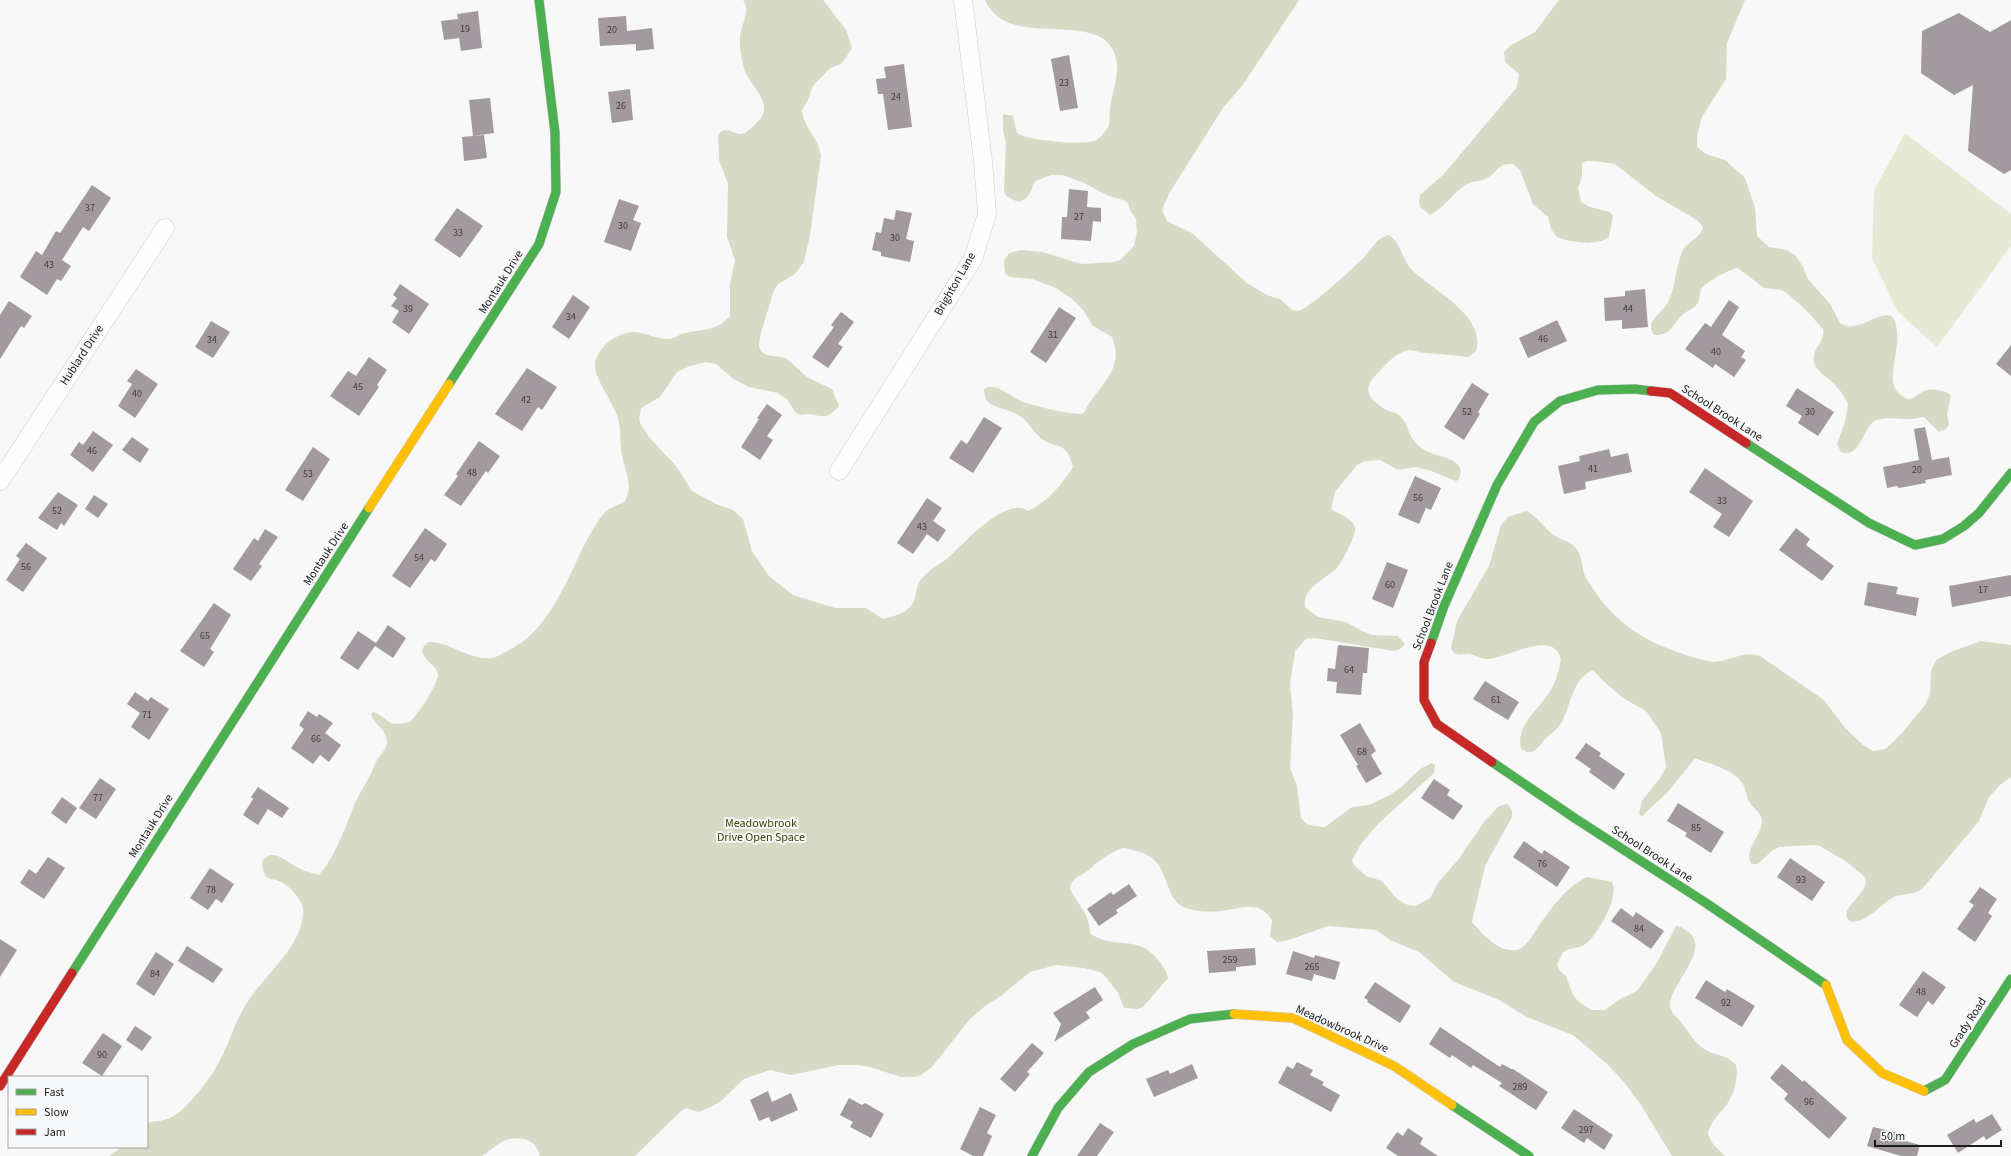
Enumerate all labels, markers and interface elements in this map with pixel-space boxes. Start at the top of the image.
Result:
house number: 19 [460,22,470,36]
house number: 20 [607,23,617,37]
house number: 23 [1059,76,1069,90]
house number: 24 [891,90,901,104]
house number: 26 [616,99,626,113]
house number: 37 [85,201,95,215]
house number: 27 [1074,210,1084,224]
house number: 30 [618,219,628,233]
house number: 33 [453,226,463,240]
house number: 30 [890,231,900,245]
street label: Montauk Drive [475,247,527,317]
street label: Brighton Lane [930,249,980,319]
house number: 43 [44,258,54,272]
house number: 39 [403,302,413,316]
house number: 44 [1623,302,1633,316]
house number: 34 [566,310,576,324]
street label: Hublard Drive [56,321,108,389]
house number: 31 [1048,328,1058,342]
house number: 46 [1538,332,1548,346]
house number: 34 [207,333,217,347]
house number: 40 [1711,345,1721,359]
house number: 45 [353,380,363,394]
street label: School Brook Lane [1678,380,1766,446]
house number: 40 [132,387,142,401]
house number: 42 [521,393,531,407]
house number: 52 [1462,405,1472,419]
house number: 30 [1805,405,1815,419]
house number: 46 [87,444,97,458]
house number: 41 [1588,462,1598,476]
house number: 20 [1912,463,1922,477]
house number: 48 [467,466,477,480]
house number: 53 [303,467,313,481]
house number: 56 [1413,491,1423,505]
house number: 33 [1717,494,1727,508]
house number: 52 [52,504,62,518]
street label: Montauk Drive [299,519,353,589]
house number: 43 [917,520,927,534]
house number: 54 [414,551,424,565]
street label: School Brook Lane [1408,559,1458,653]
house number: 56 [21,560,31,574]
house number: 60 [1385,578,1395,592]
house number: 17 [1978,583,1988,597]
house number: 65 [200,629,210,643]
house number: 64 [1344,663,1354,677]
house number: 61 [1491,693,1501,707]
house number: 71 [142,708,152,722]
house number: 66 [311,732,321,746]
house number: 68 [1357,745,1367,759]
house number: 77 [93,791,103,805]
street label: Montauk Drive [125,791,177,861]
park label: Meadowbrook Drive Open Space [717,815,805,846]
street label: School Brook Lane [1608,821,1696,887]
house number: 85 [1691,821,1701,835]
house number: 76 [1537,857,1547,871]
house number: 93 [1796,873,1806,887]
house number: 78 [206,883,216,897]
house number: 84 [1634,922,1644,936]
house number: 259 [1223,953,1237,967]
house number: 265 [1305,960,1319,974]
house number: 84 [150,967,160,981]
house number: 48 [1916,985,1926,999]
street label: Grady Road [1945,994,1991,1052]
house number: 92 [1721,996,1731,1010]
street label: Meadowbrook Drive [1293,1001,1391,1057]
house number: 90 [97,1048,107,1062]
legend [8,1076,148,1148]
house number: 289 [1513,1080,1527,1094]
text: Fast [44,1084,64,1101]
house number: 96 [1804,1095,1814,1109]
text: Slow [44,1104,69,1121]
scale bar [1875,1122,2001,1148]
house number: 297 [1579,1123,1593,1137]
text: Jam [44,1124,66,1141]
text: 50 m [1881,1128,1905,1145]

